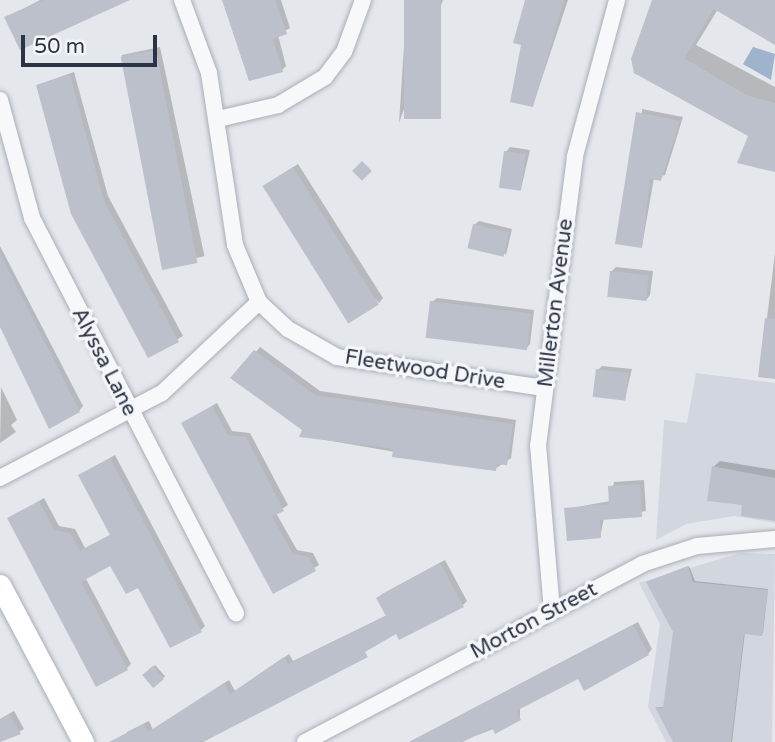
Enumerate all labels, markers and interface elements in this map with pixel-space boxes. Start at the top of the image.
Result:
scale bar [24,21,161,65]
text: 50 m [34,34,85,59]
street label: Millerton Avenue [533,217,579,389]
street label: Alyssa Lane [66,304,142,420]
street label: Fleetwood Drive [343,345,507,395]
street label: Morton Street [466,577,602,665]

